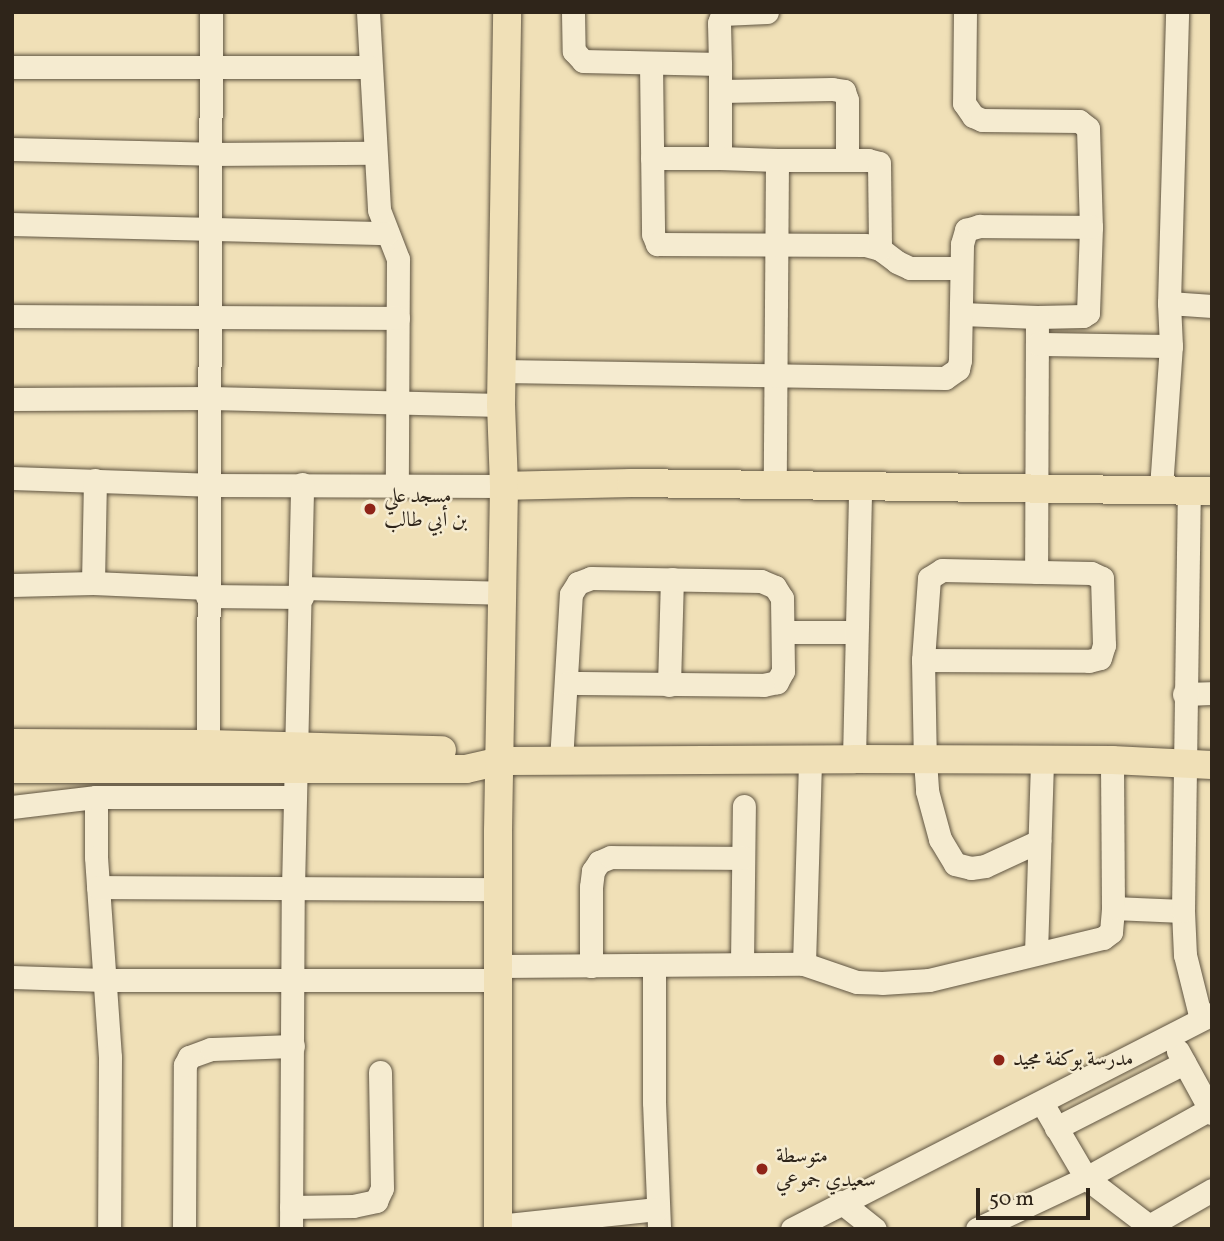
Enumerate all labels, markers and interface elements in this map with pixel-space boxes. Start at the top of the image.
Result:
place label: مسجد علي بن أبي طالب [384,484,467,534]
marker: مسجد علي بن أبي طالب [362,501,378,517]
place label: مدرسة بوكفة مجيد [1013,1047,1133,1073]
marker: مدرسة بوكفة مجيد [991,1052,1007,1068]
place label: متوسطة سعيدي جموعي [776,1144,876,1194]
marker: متوسطة سعيدي جموعي [754,1161,770,1177]
scale bar [979,1174,1093,1218]
text: 50 m [989,1185,1034,1214]

